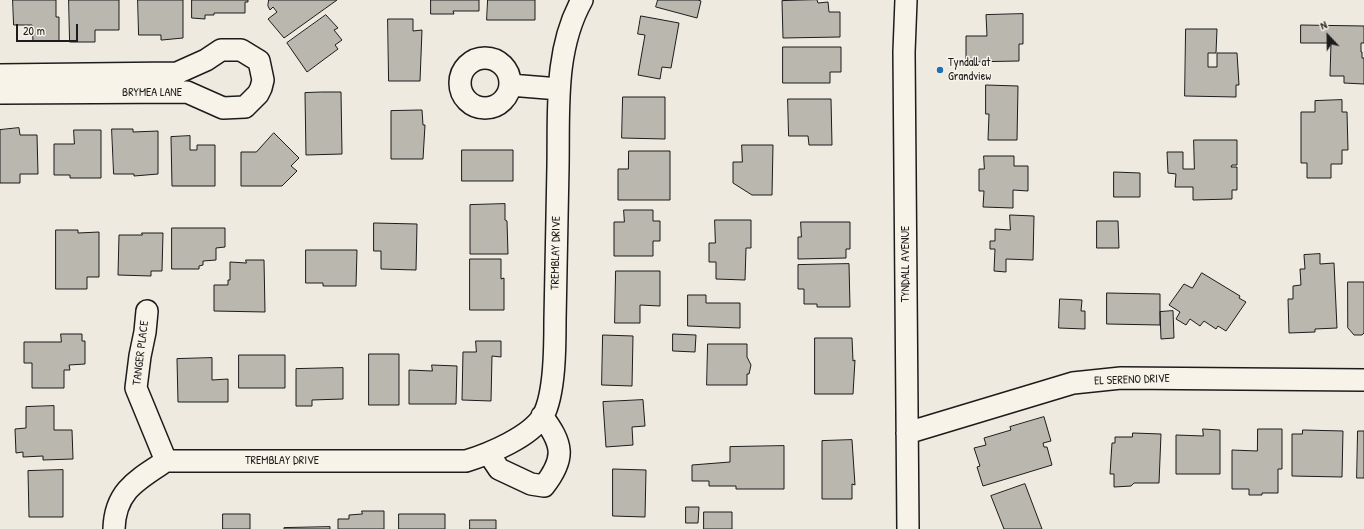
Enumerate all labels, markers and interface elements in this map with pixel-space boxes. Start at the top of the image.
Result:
scale bar [18,16,80,42]
north arrow [1308,16,1348,56]
text: N [1318,17,1329,32]
text: 20 m [23,22,45,39]
place label: Tyndall at Grandview [948,56,991,84]
marker: Tyndall at Grandview [935,65,945,75]
street label: BRYMEA LANE [122,86,182,100]
street label: TREMBLAY DRIVE [548,216,564,290]
street label: TYNDALL AVENUE [899,226,913,302]
street label: TANGER PLACE [130,320,152,386]
street label: EL SERENO DRIVE [1094,371,1170,389]
street label: TREMBLAY DRIVE [245,454,319,468]

